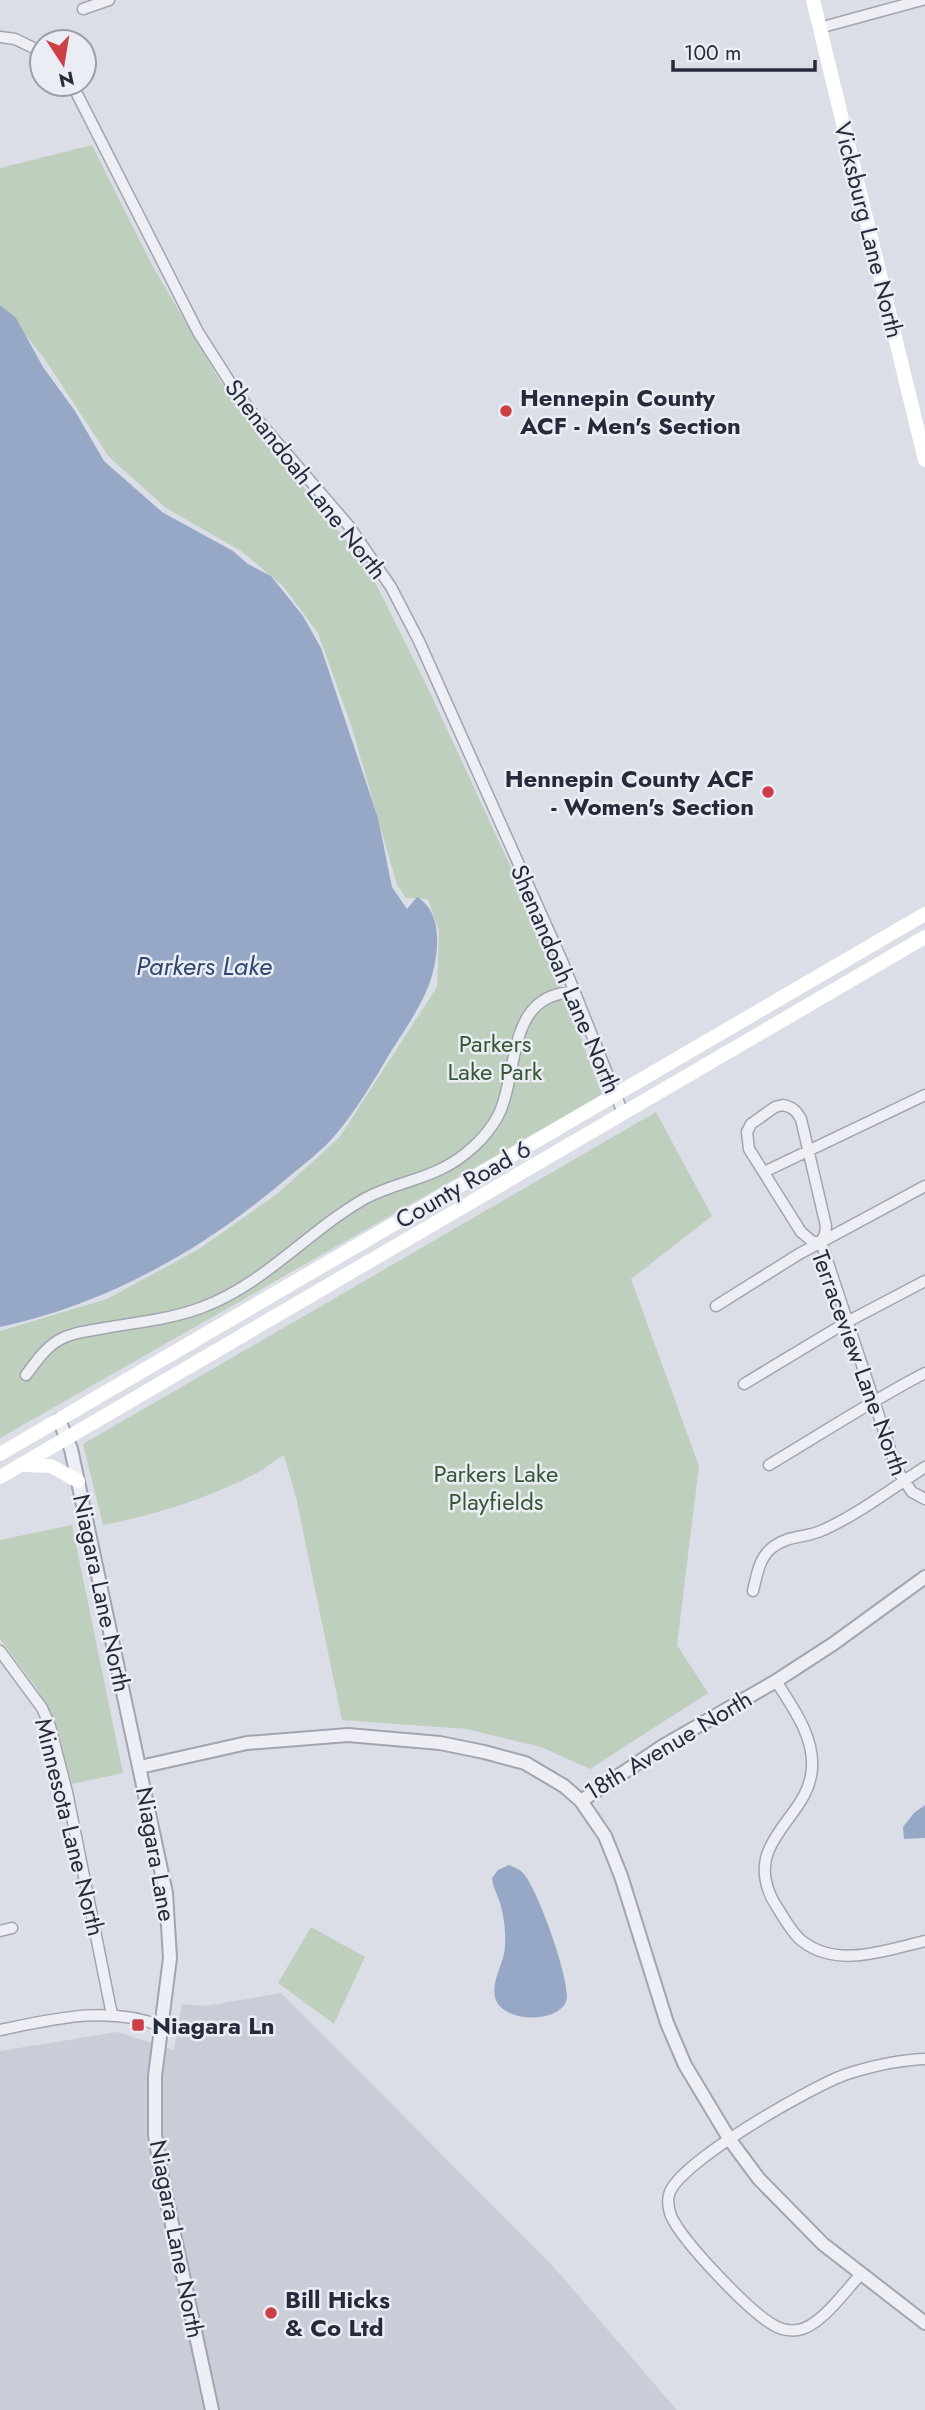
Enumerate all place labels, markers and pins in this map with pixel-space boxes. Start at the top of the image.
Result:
place label: Hennepin County ACF - Men's Section [519,380,741,443]
marker: Hennepin County ACF - Men's Section [498,403,514,419]
place label: Hennepin County ACF - Women's Section [505,761,754,824]
marker: Hennepin County ACF - Women's Section [760,784,776,800]
place label: Niagara Ln [152,2008,275,2043]
marker: Niagara Ln [130,2017,146,2033]
place label: Bill Hicks & Co Ltd [285,2282,390,2345]
marker: Bill Hicks & Co Ltd [263,2305,279,2321]

